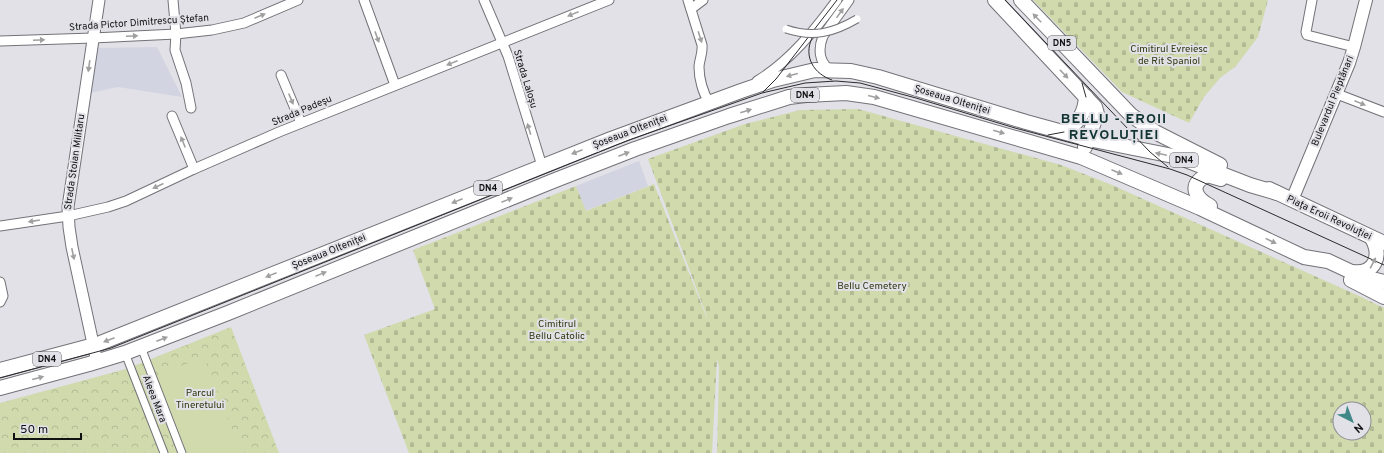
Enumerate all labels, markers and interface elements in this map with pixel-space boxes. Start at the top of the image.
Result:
one-way arrow [836,8,844,18]
street label: Strada Pictor Dimitrescu Ștefan [69,12,209,34]
one-way arrow [566,12,578,18]
one-way arrow [254,13,265,19]
one-way arrow [1033,13,1042,23]
one-way arrow [375,31,381,43]
one-way arrow [697,31,703,43]
one-way arrow [126,33,139,39]
road number: DN5 [1048,36,1076,50]
one-way arrow [33,37,46,43]
park label: Cimitirul Evreiesc de Rit Spaniol [1130,43,1208,68]
street label: Strada Laloșu [510,48,540,110]
street label: Bulevardul Pieptănari [1309,54,1357,148]
one-way arrow [86,60,92,72]
one-way arrow [445,60,457,66]
one-way arrow [1059,69,1068,79]
one-way arrow [786,72,798,78]
street label: Șoseaua Olteniței [912,82,992,118]
road number: DN4 [791,88,819,102]
street label: Strada Padeșu [270,92,334,130]
one-way arrow [288,94,294,105]
one-way arrow [867,94,880,100]
one-way arrow [1355,101,1367,107]
one-way arrow [741,107,753,113]
district label: BELLU - EROII REVOLUȚIEI [1061,111,1167,144]
street label: Șoseaua Olteniței [591,112,669,152]
street label: Strada Stoian Militaru [62,113,88,211]
one-way arrow [526,123,532,135]
one-way arrow [993,129,1005,135]
one-way arrow [179,136,185,148]
one-way arrow [571,150,583,156]
one-way arrow [618,150,630,156]
one-way arrow [1154,150,1167,156]
road number: DN4 [1170,153,1198,167]
one-way arrow [1112,169,1123,175]
road number: DN4 [474,181,502,195]
one-way arrow [153,183,164,189]
street label: Piața Eroii Revoluției [1284,193,1374,243]
one-way arrow [501,196,513,202]
one-way arrow [450,198,462,204]
one-way arrow [28,218,40,224]
street label: Șoseaua Olteniței [290,231,368,273]
one-way arrow [1266,238,1277,244]
one-way arrow [71,248,77,261]
one-way arrow [1370,257,1376,268]
one-way arrow [316,271,328,277]
one-way arrow [265,273,277,279]
park label: Bellu Cemetery [837,280,907,293]
park label: Cimitirul Bellu Catolic [529,318,585,343]
one-way arrow [156,335,168,341]
one-way arrow [103,337,115,343]
road number: DN4 [33,352,61,366]
street label: Aleea Mara [139,373,169,425]
one-way arrow [32,375,44,381]
park label: Parcul Tineretului [176,387,224,412]
north arrow [1332,401,1372,441]
scale bar [14,415,81,441]
text: N [1350,420,1366,436]
text: 50 m [20,422,48,438]

